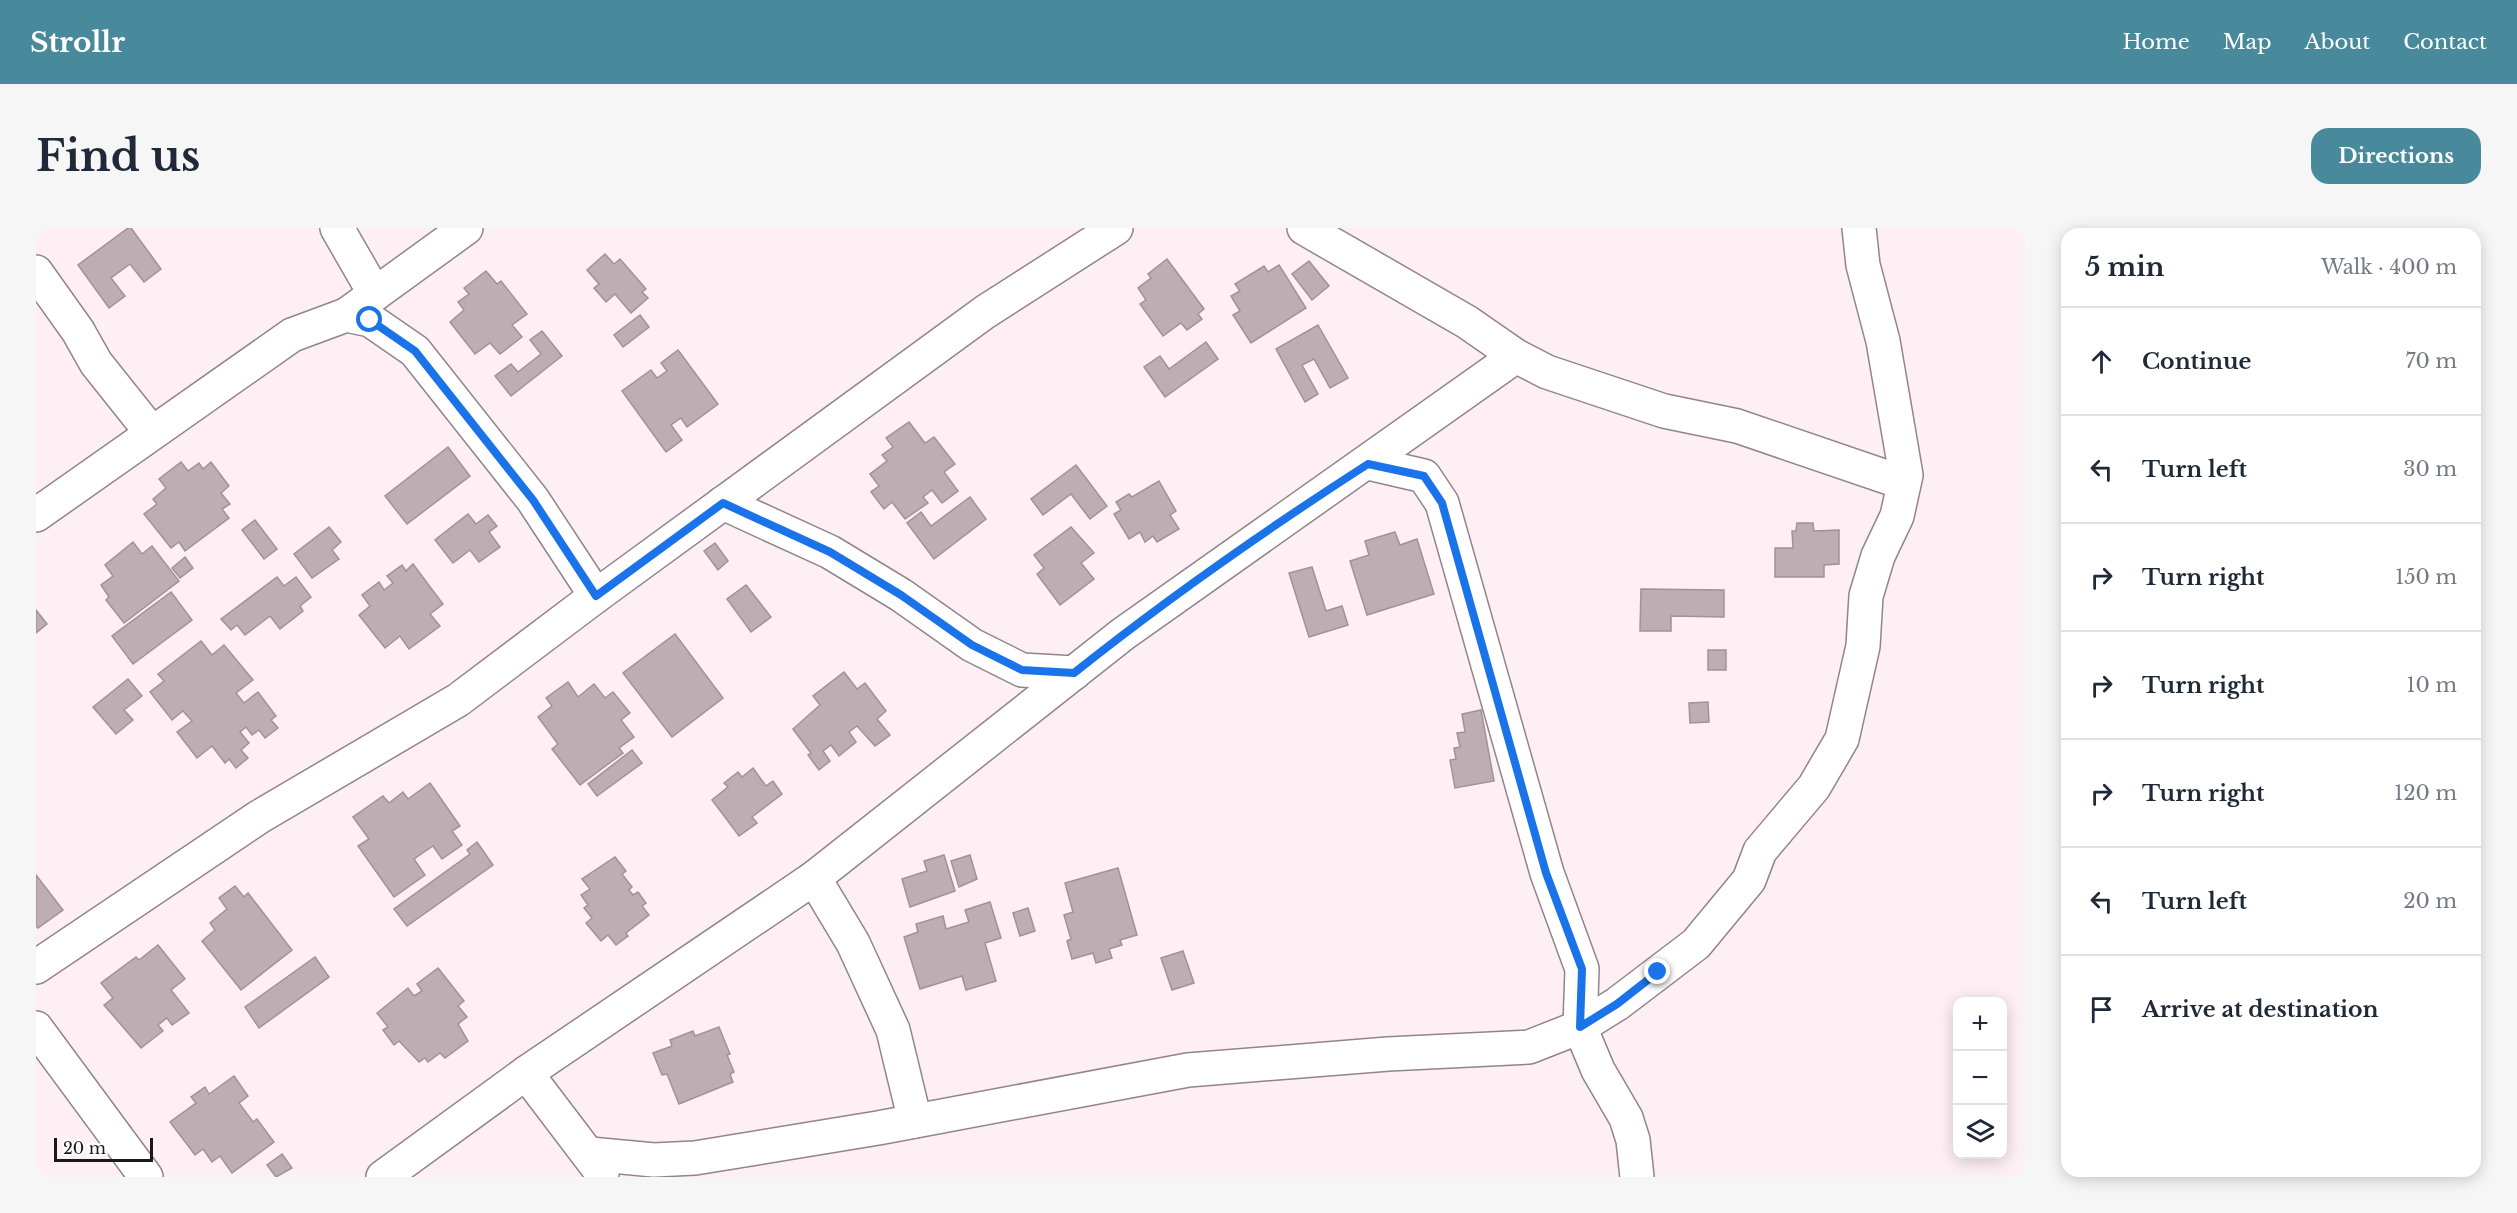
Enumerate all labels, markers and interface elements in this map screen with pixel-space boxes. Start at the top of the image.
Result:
text: Strollr [30,25,125,60]
text: Home [2123,29,2190,55]
text: Map [2223,29,2271,55]
text: About [2304,29,2370,55]
text: Contact [2403,29,2487,55]
button: Directions [2311,128,2481,184]
text: Find us [36,130,200,182]
text: 5 min [2085,251,2164,283]
text: Walk · 400 m [2321,255,2457,279]
route start [356,306,382,332]
icon: ahead [2085,345,2118,378]
text: Continue [2142,348,2251,375]
text: 70 m [2405,349,2457,373]
icon: left [2085,453,2118,486]
text: Turn left [2142,456,2247,483]
text: 30 m [2403,457,2457,481]
icon: right [2085,561,2118,594]
text: Turn right [2142,564,2264,591]
text: 150 m [2395,565,2457,589]
icon: right [2085,669,2118,702]
text: Turn right [2142,672,2264,699]
text: 10 m [2407,673,2457,697]
icon: right [2085,777,2118,810]
text: Turn right [2142,780,2264,807]
text: 120 m [2394,781,2457,805]
icon: left [2085,885,2118,918]
text: Turn left [2142,888,2247,915]
text: 20 m [2403,889,2457,913]
route end [1644,958,1670,984]
icon: arrive [2085,993,2118,1026]
text: Arrive at destination [2142,996,2379,1023]
map controls [1953,997,2007,1159]
button: + [1953,997,2007,1051]
button: − [1953,1051,2007,1105]
button: layers [1953,1105,2007,1159]
scale bar [54,1135,153,1162]
text: 20 m [63,1138,106,1158]

